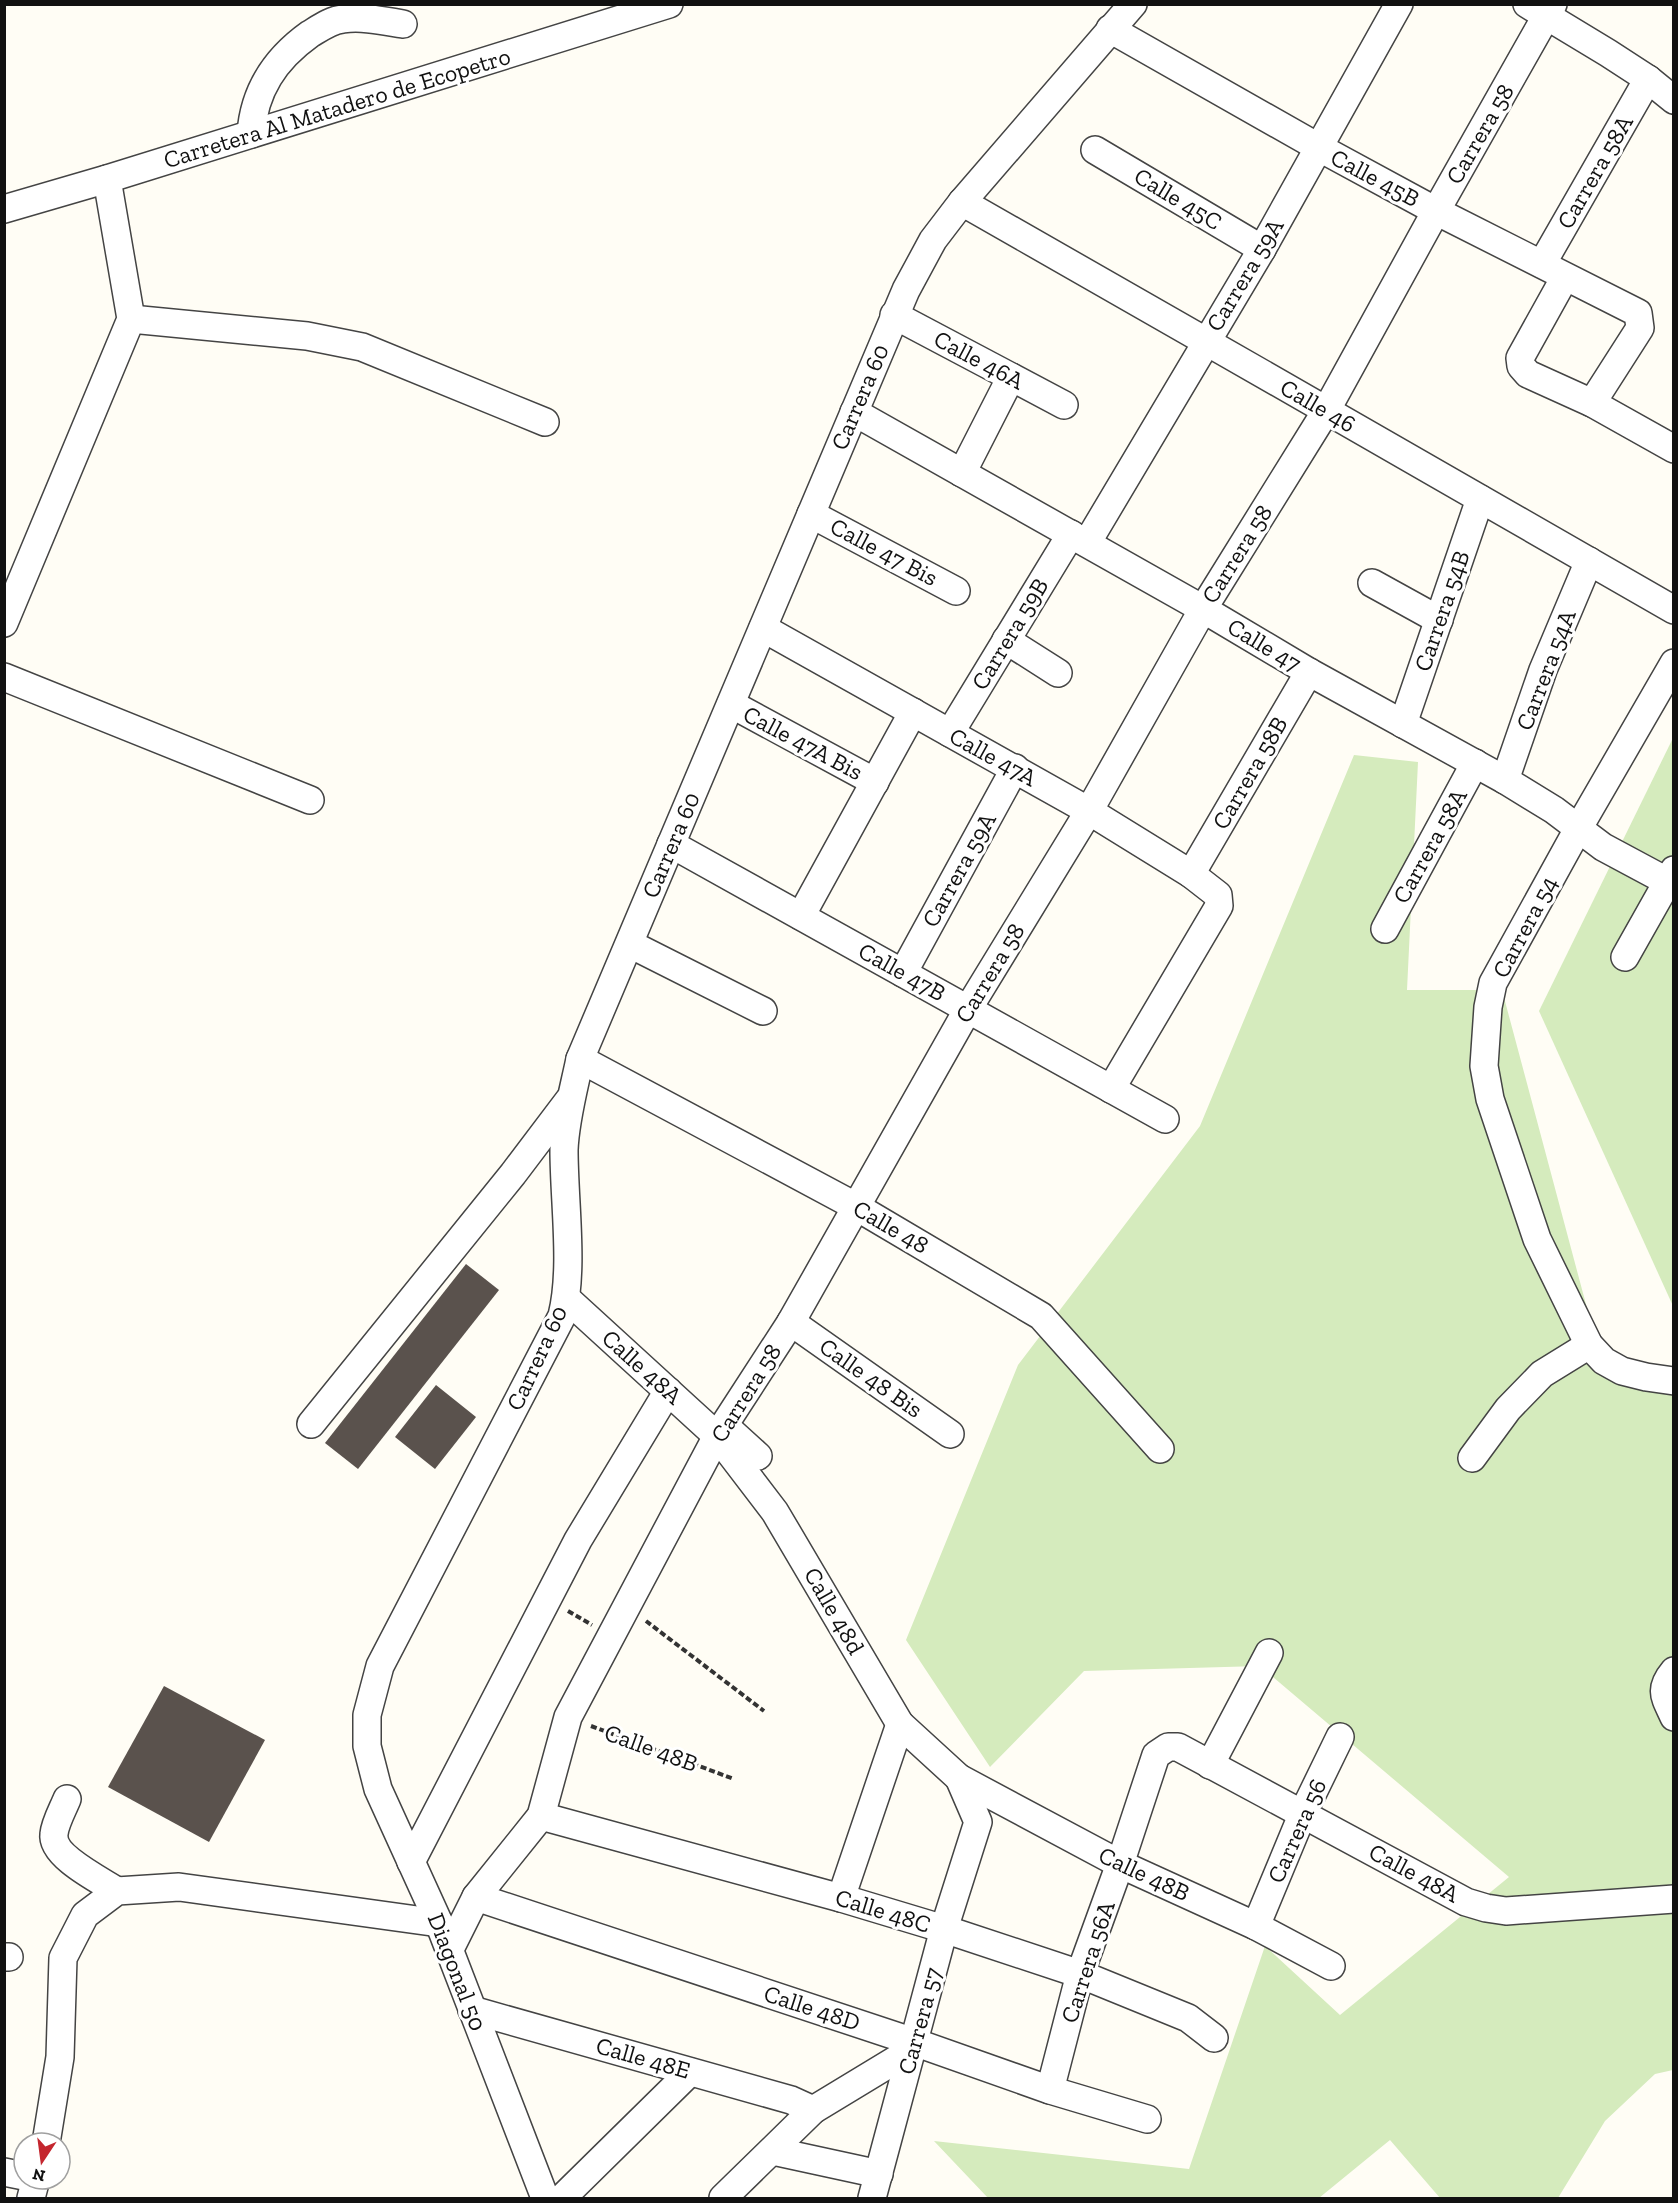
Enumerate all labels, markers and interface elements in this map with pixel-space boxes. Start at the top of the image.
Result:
street label: Carretera Al Matadero de Ecopetro [160,41,514,174]
street label: Carrera 58 [1439,78,1520,189]
street label: Carrera 58A [1550,109,1639,234]
street label: Calle 45B [1326,142,1425,213]
street label: Calle 45C [1129,161,1227,236]
street label: Carrera 59A [1200,213,1290,336]
street label: Calle 46A [929,324,1030,396]
street label: Carrera 60 [824,339,895,454]
street label: Calle 46 [1275,372,1361,439]
street label: Carrera 58 [1195,499,1278,608]
street label: Calle 47 Bis [825,511,943,592]
street label: Carrera 54B [1407,547,1476,675]
street label: Carrera 59B [965,573,1054,695]
street label: Carrera 54A [1509,605,1582,734]
street label: Calle 47 [1222,611,1306,678]
street label: Calle 47A Bis [738,699,868,786]
street label: Carrera 58B [1206,711,1293,834]
street label: Calle 47A [945,721,1042,793]
street label: Carrera 58A [1386,783,1473,908]
street label: Carrera 60 [635,787,706,902]
street label: Carrera 59A [915,807,1002,932]
street label: Carrera 54 [1486,871,1563,983]
street label: Carrera 58 [949,918,1031,1028]
street label: Calle 47B [854,936,951,1007]
street label: Calle 48 [848,1193,934,1260]
street label: Carrera 60 [500,1301,573,1415]
street label: Calle 48A [596,1323,689,1410]
street label: Calle 48 Bis [814,1331,929,1424]
street label: Carrera 58 [704,1338,787,1447]
street label: Calle 48d [798,1562,871,1659]
street label: Calle 48B [601,1717,702,1778]
street label: Carrera 56 [1261,1774,1332,1887]
street label: Calle 48A [1364,1837,1465,1909]
street label: Calle 48B [1094,1840,1194,1907]
street label: Calle 48C [832,1882,934,1939]
street label: Carrera 56A [1054,1897,1121,2026]
street label: Diagonal 50 [422,1909,493,2035]
street label: Carrera 57 [891,1964,948,2077]
street label: Calle 48D [760,1978,864,2037]
street label: Calle 48E [593,2030,694,2085]
north arrow [12,2131,72,2191]
text: N [31,2165,47,2186]

